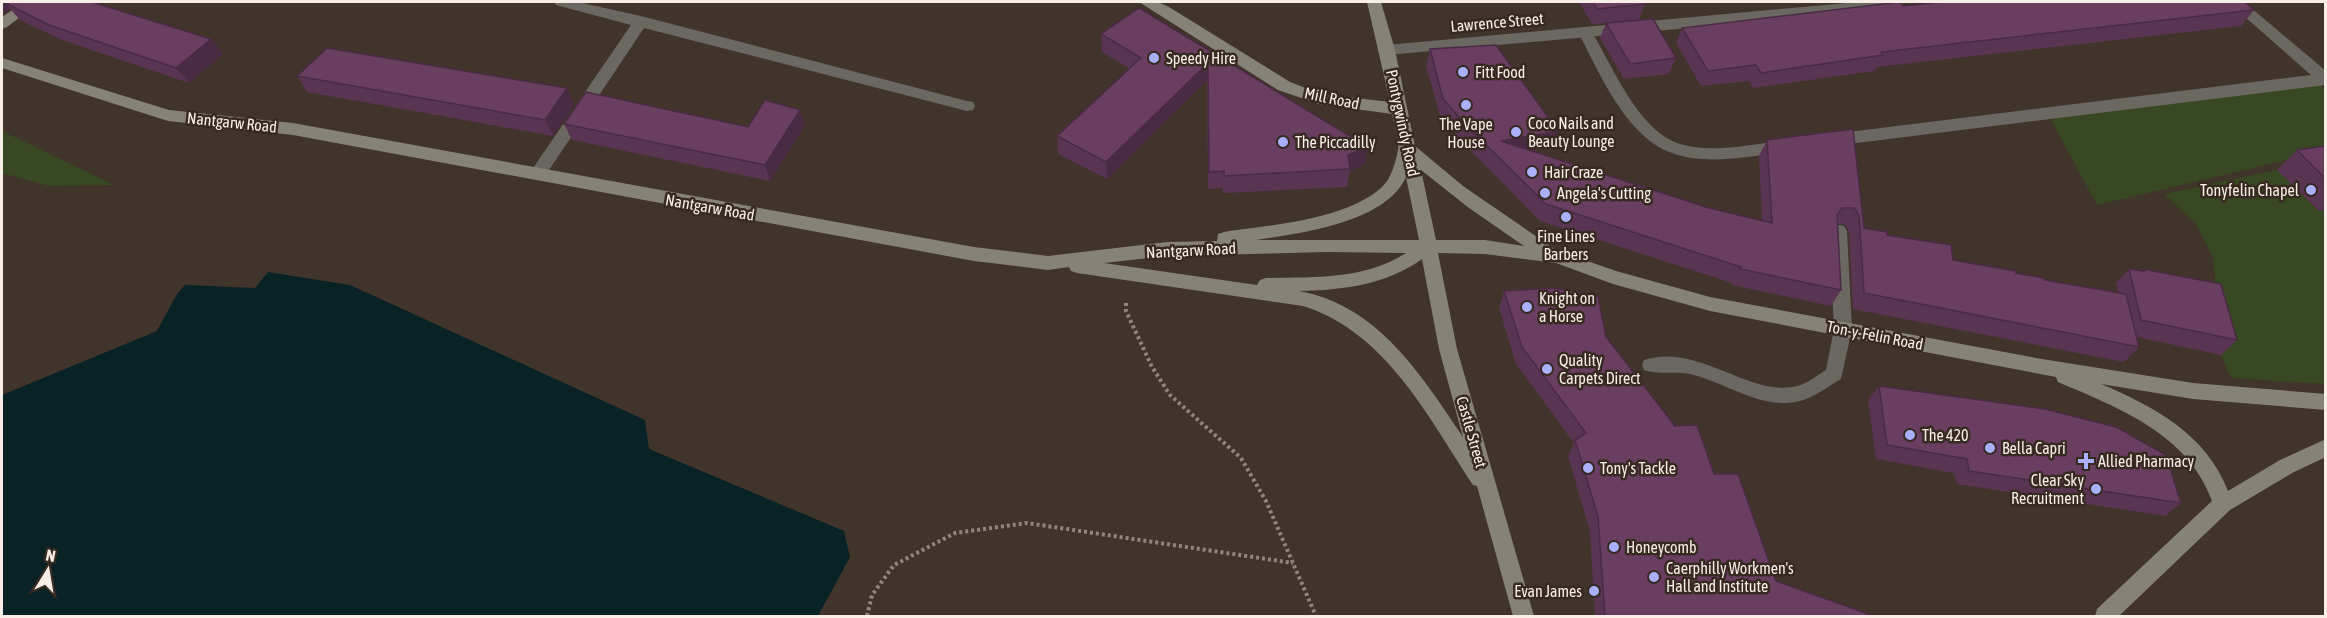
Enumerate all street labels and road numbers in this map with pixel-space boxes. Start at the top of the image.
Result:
street label: Lawrence Street [1450,9,1545,35]
street label: Pontygwindy Road [1382,68,1423,178]
street label: Mill Road [1303,83,1361,113]
street label: Nantgarw Road [186,108,278,137]
street label: Nantgarw Road [664,190,756,225]
street label: Nantgarw Road [1145,239,1237,262]
street label: Ton-y-Felin Road [1825,317,1925,354]
street label: Castle Street [1453,394,1491,470]

